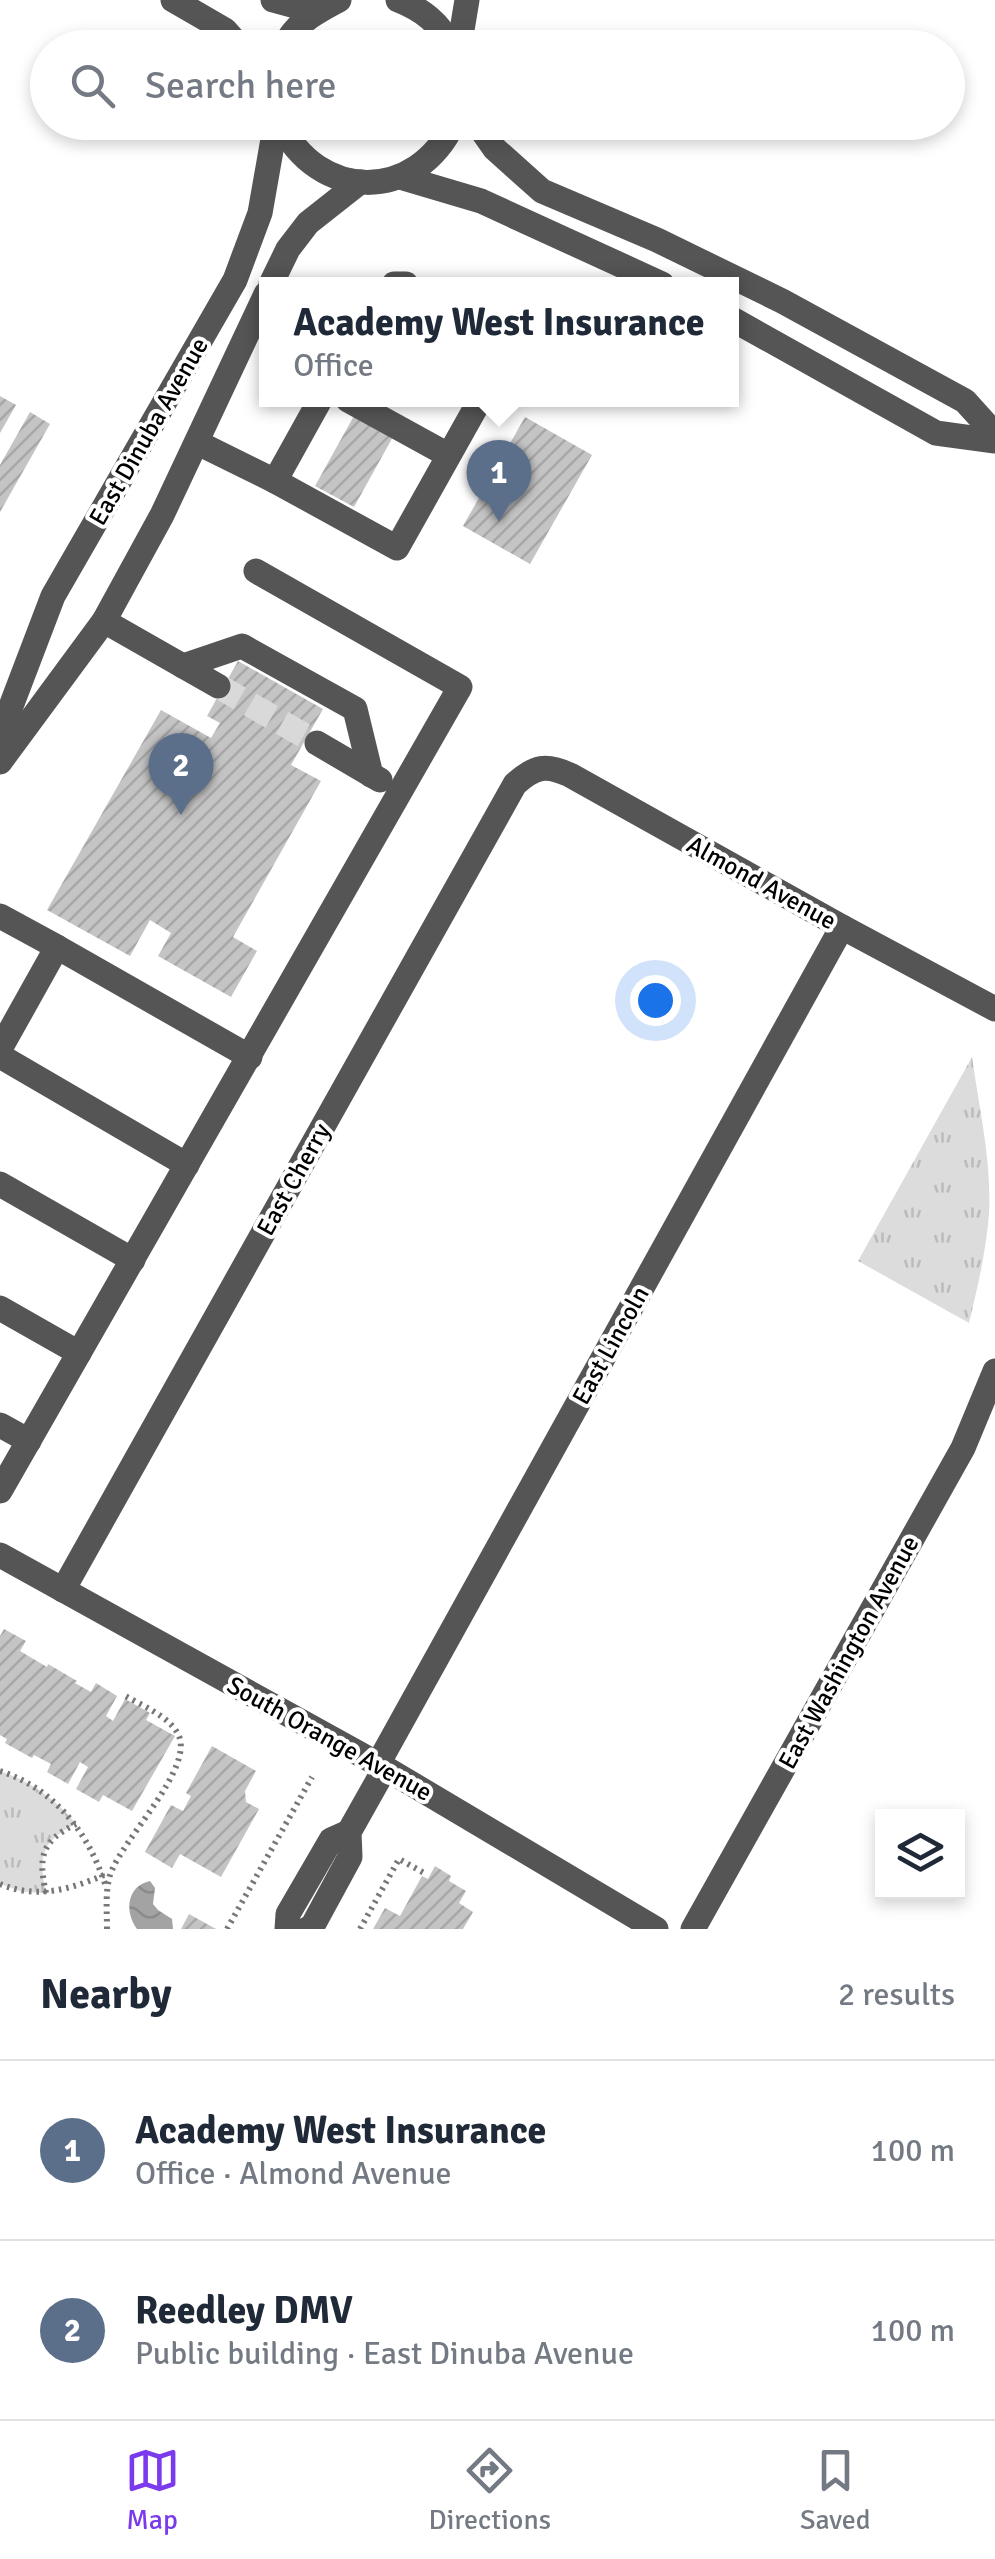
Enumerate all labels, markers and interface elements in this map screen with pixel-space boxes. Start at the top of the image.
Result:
search box [30,30,965,140]
icon: search [65,58,120,113]
text: Search here [145,62,337,109]
popup [259,277,739,407]
text: Academy West Insurance [293,299,705,346]
street label: East Dinuba Avenue [82,332,215,531]
text: Office [293,346,374,385]
pin: 1 [466,440,532,522]
pin: 2 [148,732,214,815]
street label: Almond Avenue [682,829,842,936]
your location [630,975,681,1026]
street label: East Cherry [250,1117,337,1241]
street label: East Lincoln [565,1281,656,1410]
street label: East Washington Avenue [771,1530,925,1774]
street label: South Orange Avenue [222,1669,438,1808]
map controls [875,1809,965,1899]
button: layers [875,1809,965,1899]
text: Nearby [40,1969,172,2020]
text: 2 results [838,1975,955,2014]
text: Academy West Insurance [135,2107,546,2154]
text: 1 [64,2131,81,2170]
text: 100 m [871,2131,955,2170]
text: Office · Almond Avenue [135,2154,452,2193]
text: Reedley DMV [135,2287,353,2334]
text: 2 [64,2311,81,2350]
text: 100 m [871,2311,955,2350]
text: Public building · East Dinuba Avenue [135,2334,634,2373]
tab: Map [125,2443,180,2537]
tab: Directions [429,2443,551,2537]
tab: Saved [800,2443,870,2537]

